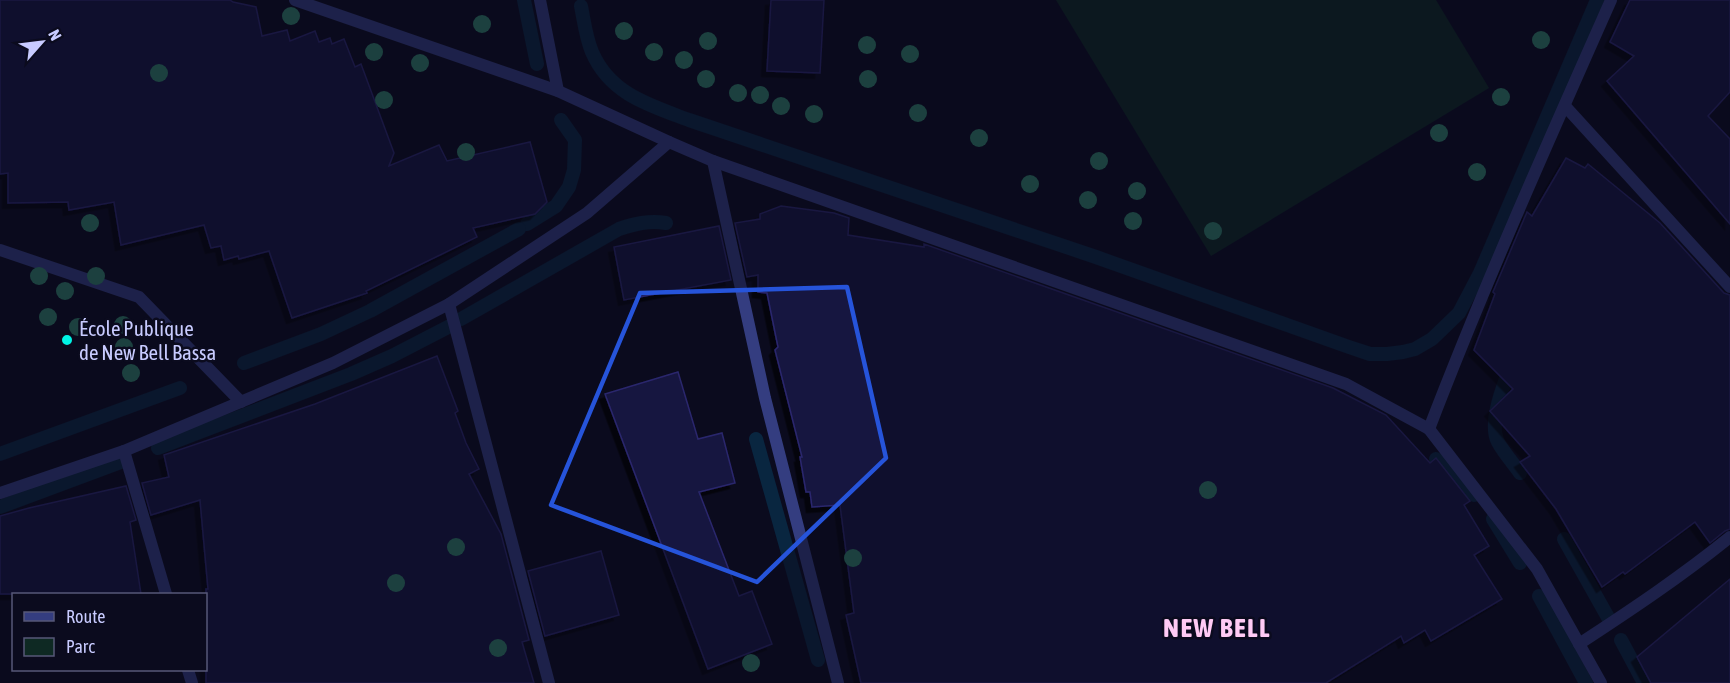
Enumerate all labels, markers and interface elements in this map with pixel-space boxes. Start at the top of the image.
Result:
north arrow [12,12,72,72]
text: N [45,27,65,43]
place label: École Publique de New Bell Bassa [79,316,216,364]
marker: École Publique de New Bell Bassa [60,333,74,347]
legend [12,593,207,671]
text: Route [66,606,105,627]
district label: NEW BELL [1163,612,1271,643]
text: Parc [66,636,95,657]

